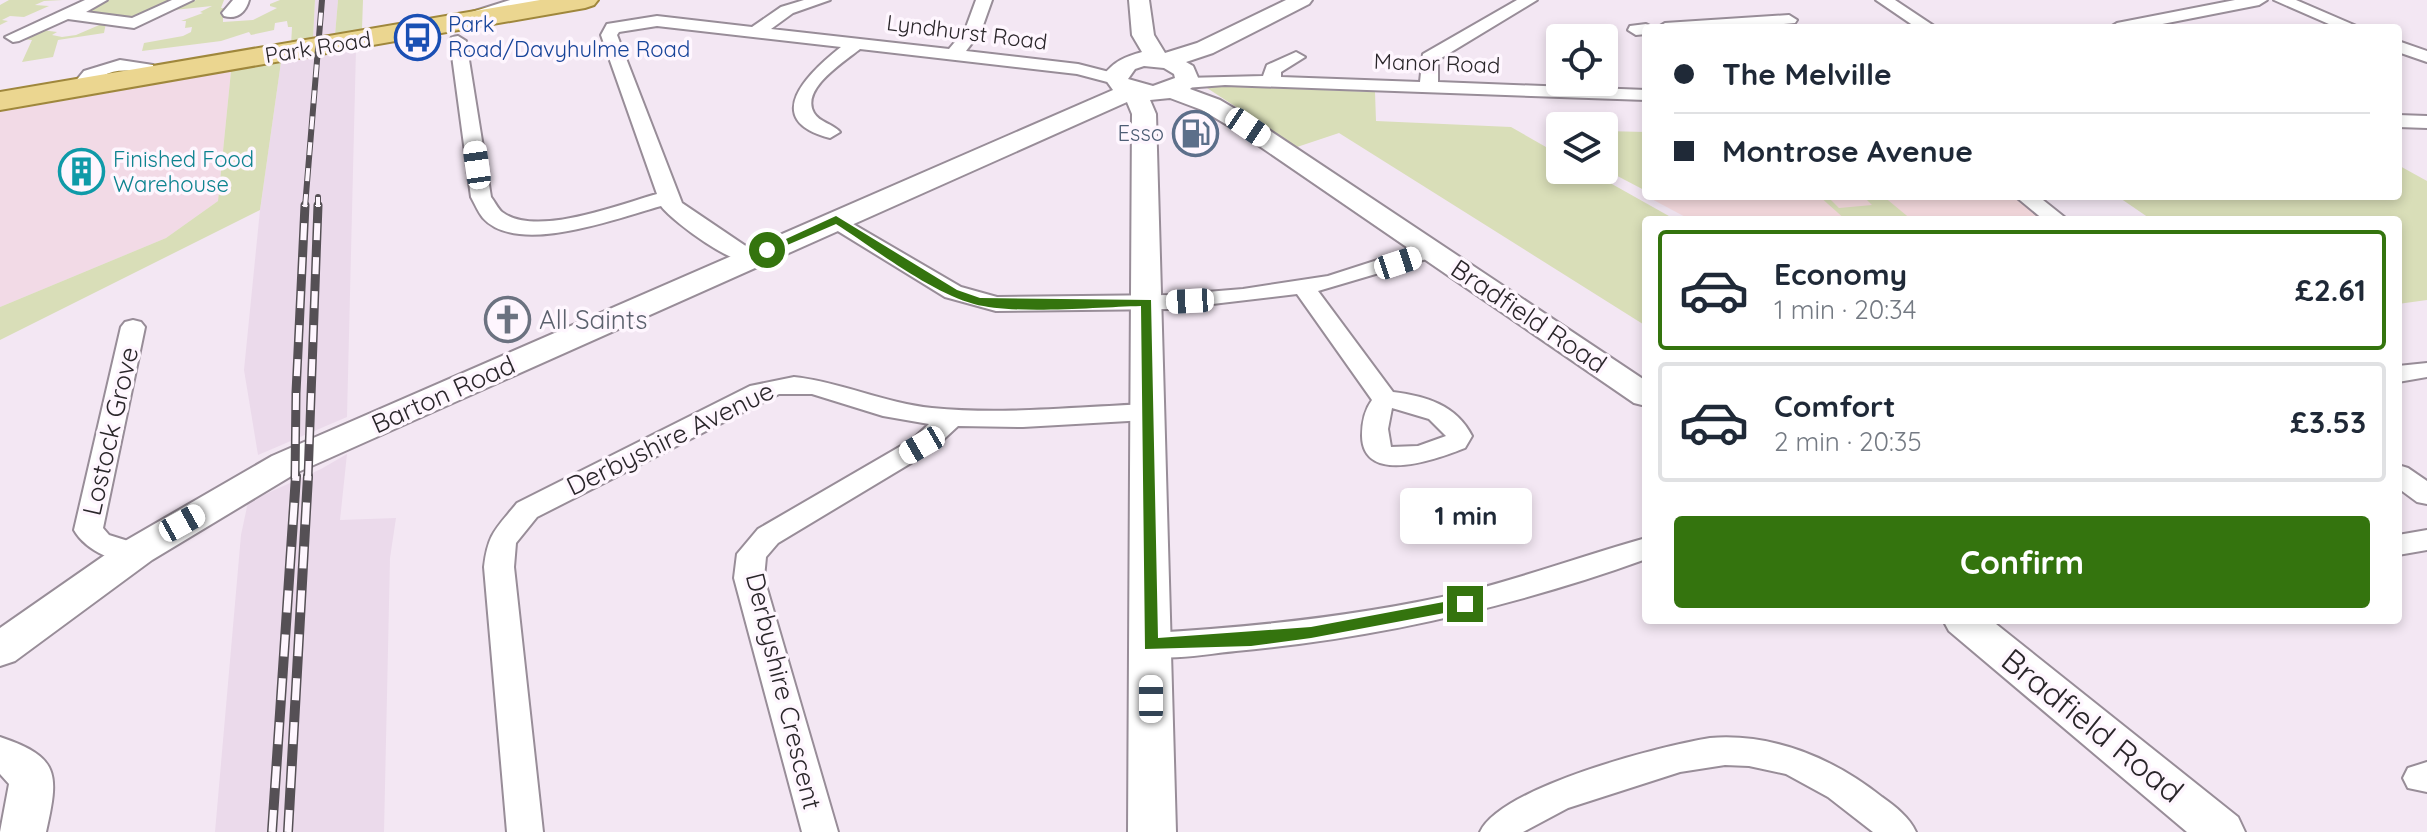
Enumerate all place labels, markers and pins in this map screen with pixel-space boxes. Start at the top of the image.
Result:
place label: Park Road/Davyhulme Road [448,10,690,63]
bus stop icon: Park Road/Davyhulme Road [393,13,441,61]
fuel station icon: Esso [1171,109,1219,157]
place label: Esso [1118,119,1164,147]
place label: Finished Food Warehouse [113,145,254,198]
building icon: Finished Food Warehouse [58,148,106,196]
church icon: All Saints [484,295,532,343]
place label: All Saints [539,303,647,336]

